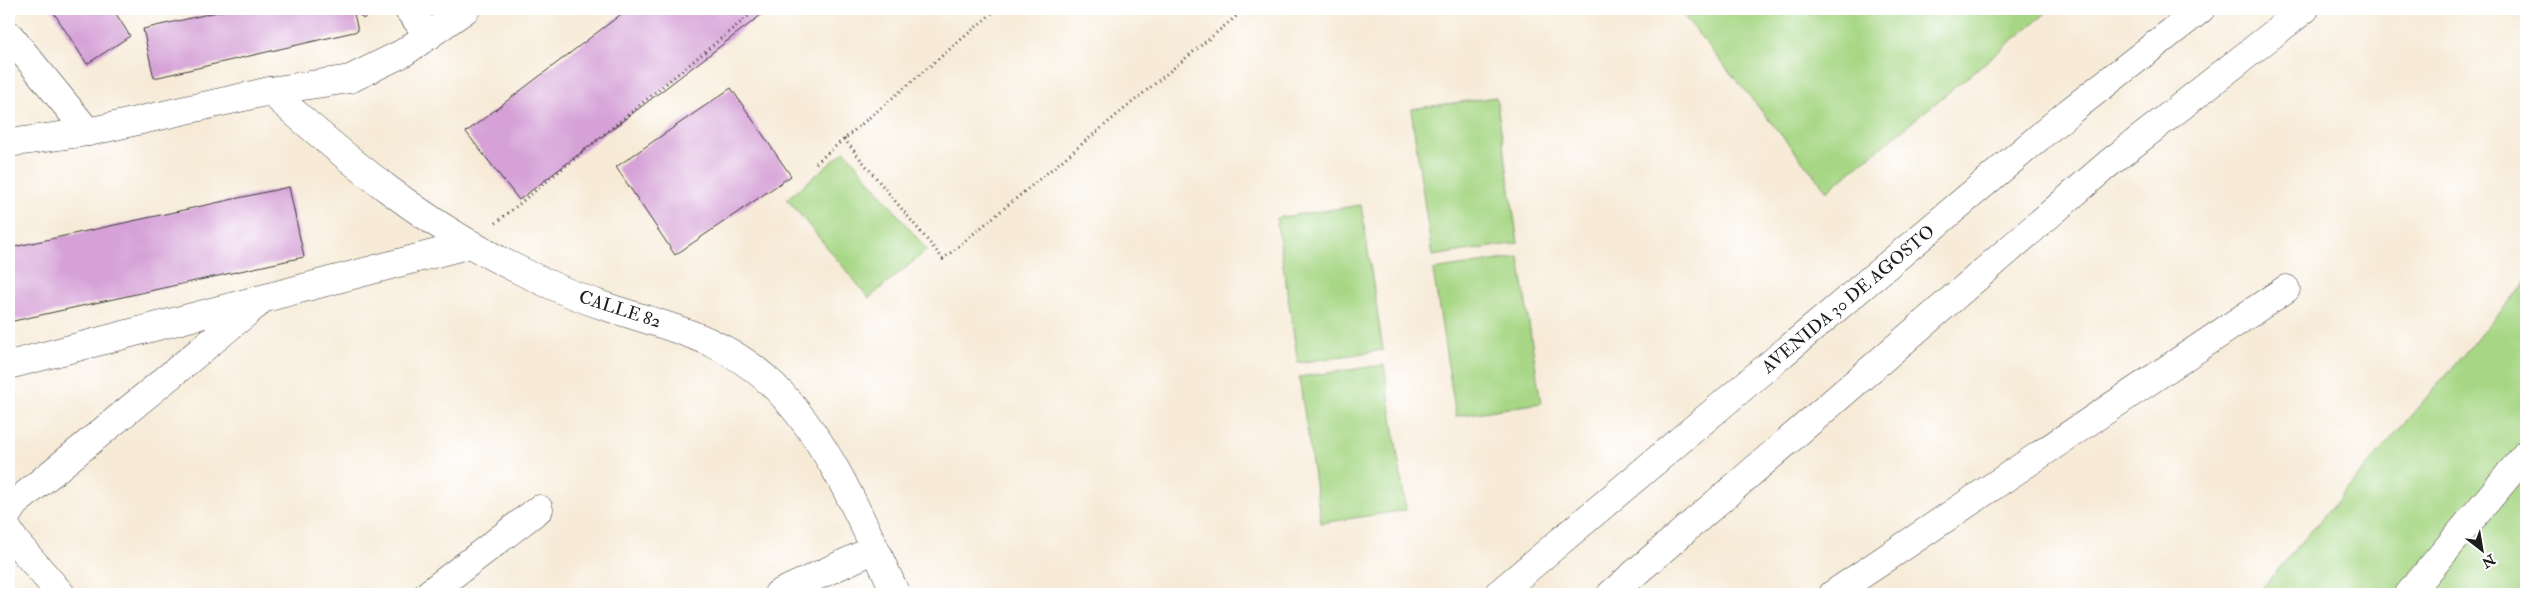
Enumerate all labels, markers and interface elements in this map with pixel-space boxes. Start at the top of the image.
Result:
street label: AVENIDA 30 DE AGOSTO [1756,220,1940,379]
street label: CALLE 82 [576,285,664,334]
north arrow [2458,526,2508,576]
text: N [2478,550,2499,571]

